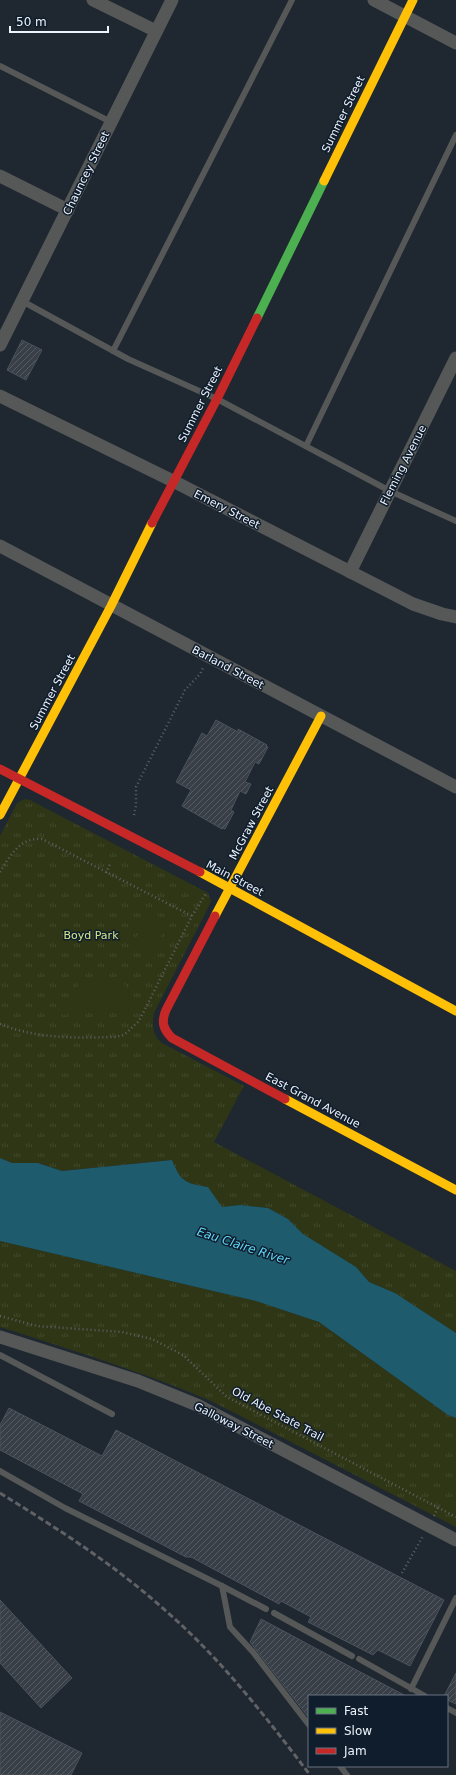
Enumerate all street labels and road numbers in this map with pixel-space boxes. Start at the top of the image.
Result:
street label: Summer Street [319,73,368,155]
street label: Chauncey Street [61,129,113,217]
street label: Summer Street [176,363,226,444]
street label: Fleming Avenue [378,423,429,507]
street label: Emery Street [192,487,263,532]
street label: Barland Street [190,643,267,692]
street label: Summer Street [27,652,78,732]
street label: McGraw Street [227,784,277,862]
street label: Main Street [204,858,266,899]
street label: East Grand Avenue [263,1070,363,1131]
street label: Old Abe State Trail [230,1385,326,1444]
street label: Galloway Street [192,1400,276,1451]

